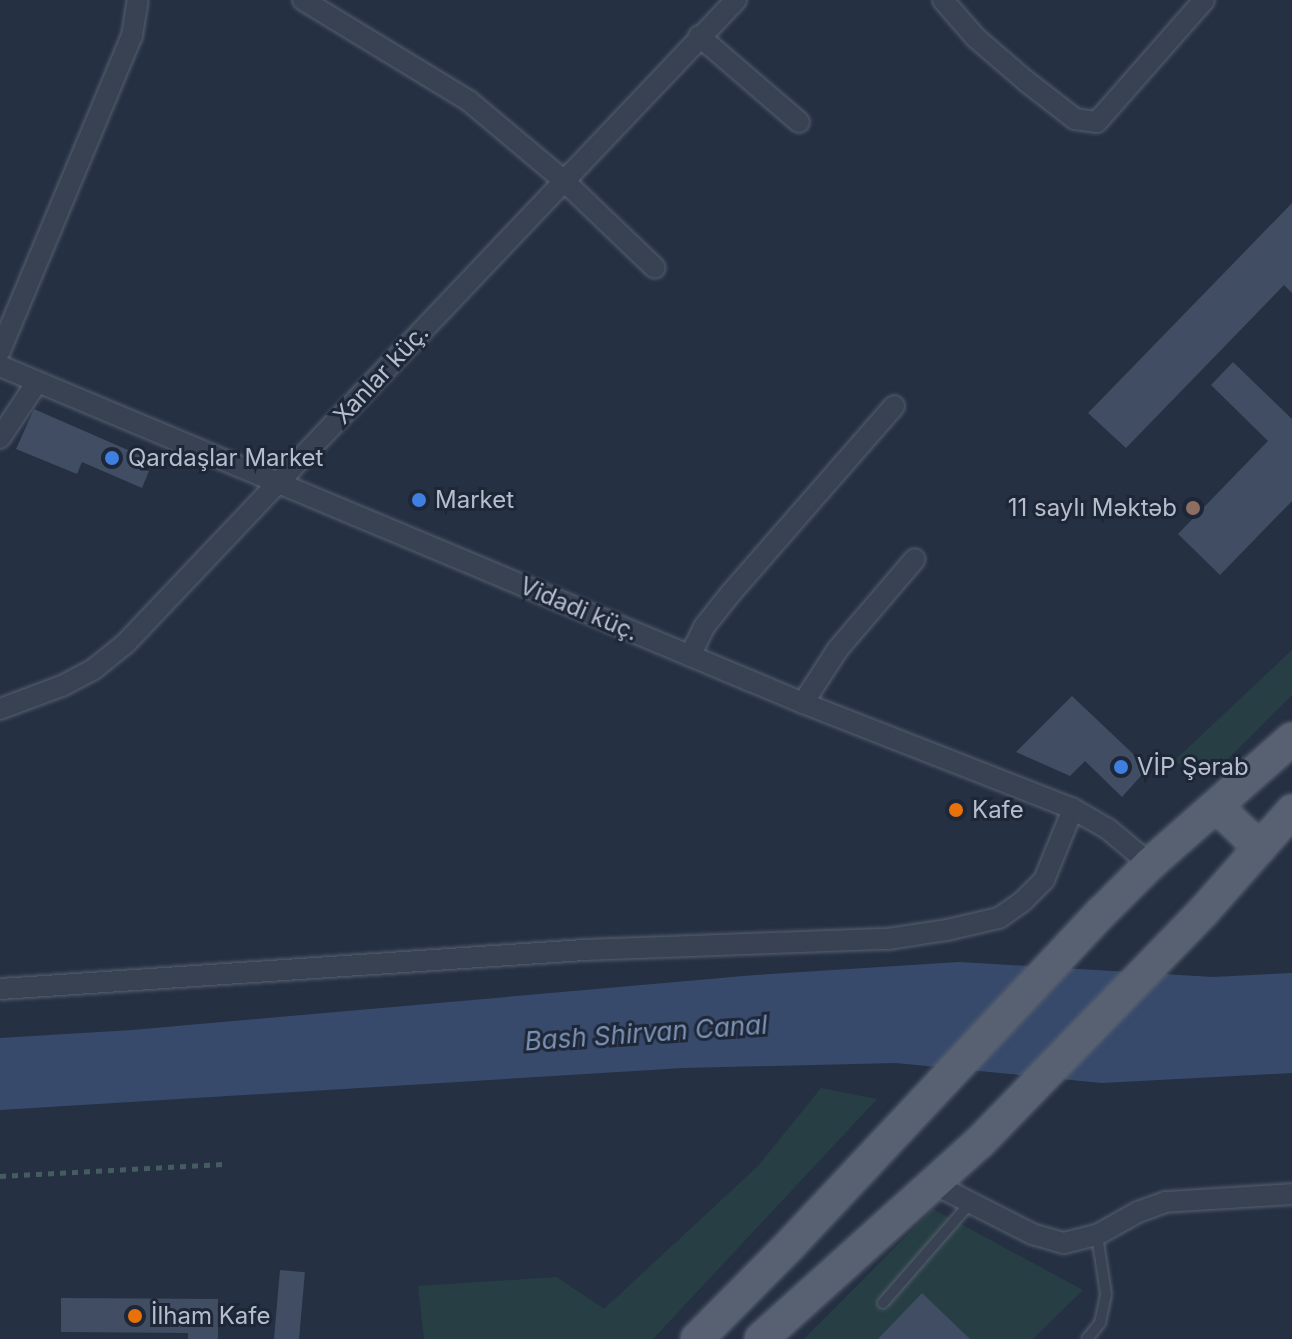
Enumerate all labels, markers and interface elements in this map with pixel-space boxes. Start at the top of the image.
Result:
street label: Xanlar küç. [328,318,434,430]
place label: Qardaşlar Market [128,444,323,472]
marker: Qardaşlar Market [103,449,121,467]
place label: Market [435,486,514,514]
marker: Market [410,491,428,509]
place label: 11 saylı Məktəb [1008,494,1177,522]
marker: 11 saylı Məktəb [1184,499,1202,517]
street label: Vidadi küç. [515,571,643,647]
place label: VİP Şərab [1137,753,1249,781]
marker: VİP Şərab [1112,758,1130,776]
place label: Kafe [972,796,1024,824]
marker: Kafe [947,801,965,819]
water label: Bash Shirvan Canal [524,1009,768,1057]
place label: İlham Kafe [151,1302,270,1330]
marker: İlham Kafe [126,1307,144,1325]

